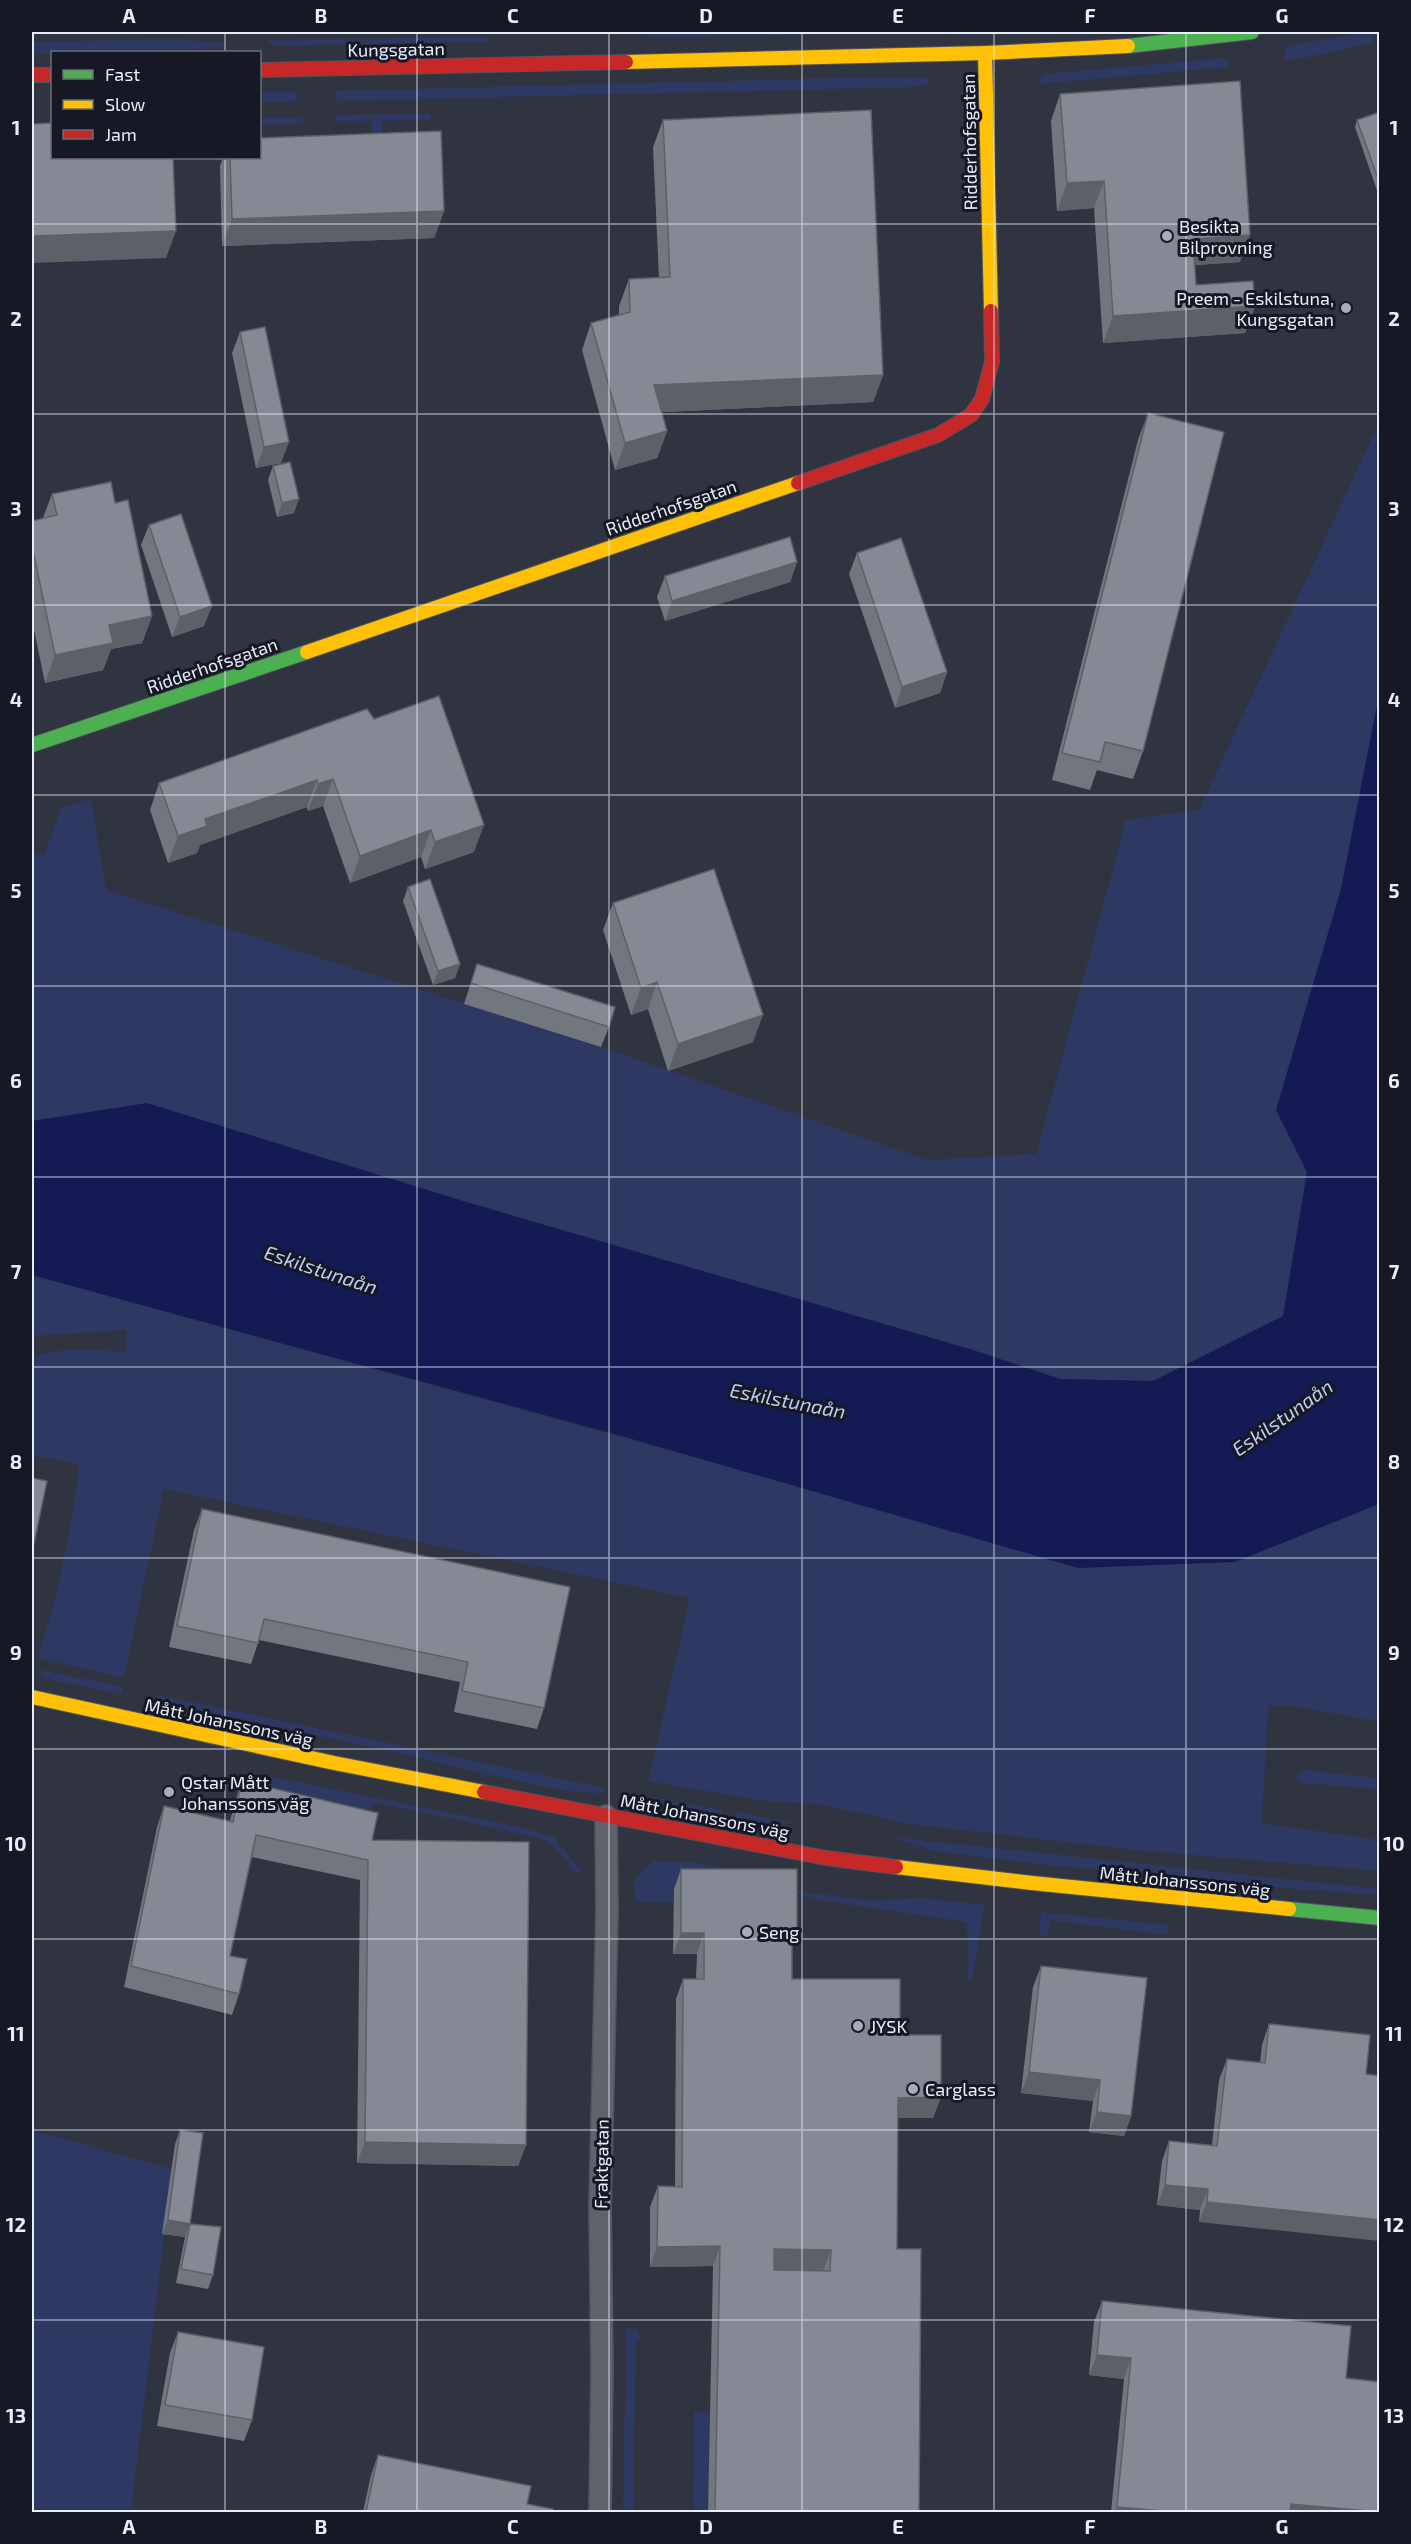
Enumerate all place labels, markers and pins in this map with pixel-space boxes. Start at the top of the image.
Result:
place label: Besikta Bilprovning [1179,215,1272,258]
marker: Besikta Bilprovning [1160,229,1174,243]
place label: Preem - Eskilstuna, Kungsgatan [1176,287,1334,330]
marker: Preem - Eskilstuna, Kungsgatan [1339,301,1353,315]
place label: Qstar Mått Johanssons väg [181,1771,309,1814]
marker: Qstar Mått Johanssons väg [162,1785,176,1799]
place label: Seng [759,1921,799,1943]
marker: Seng [740,1925,754,1939]
place label: JYSK [870,2015,907,2037]
marker: JYSK [851,2019,865,2033]
place label: Carglass [925,2078,996,2100]
marker: Carglass [906,2082,920,2096]

